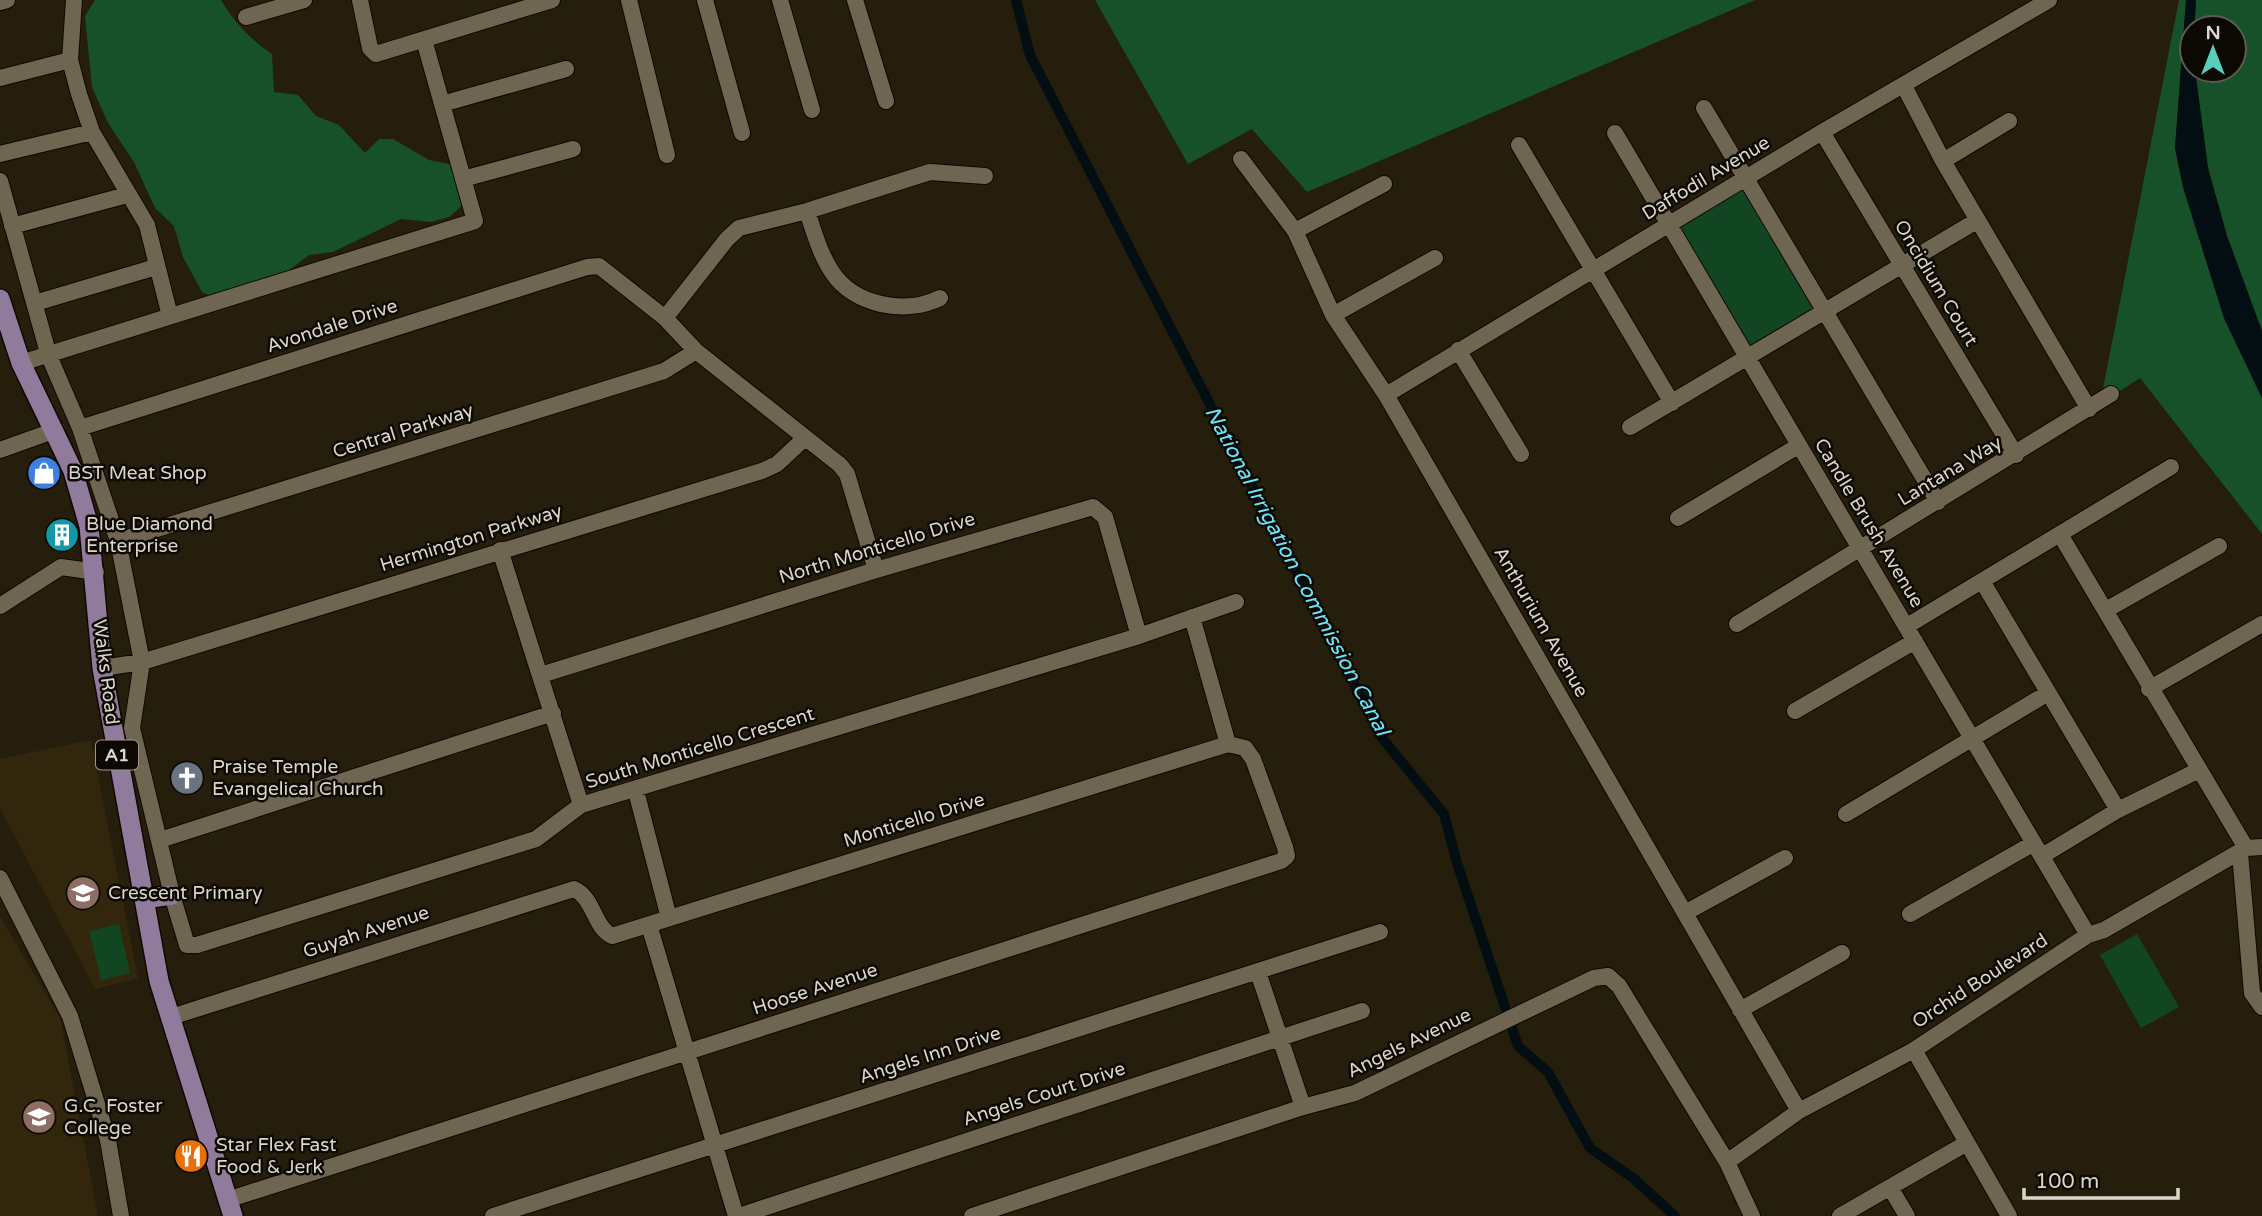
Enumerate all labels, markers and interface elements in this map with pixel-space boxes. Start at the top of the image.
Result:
north arrow [2178,14,2248,84]
text: N [2205,22,2221,44]
street label: Daffodil Avenue [1638,131,1774,225]
street label: Oncidium Court [1890,216,1982,350]
street label: Avondale Drive [264,294,400,358]
street label: Central Parkway [330,399,476,463]
water label: National Irrigation Commission Canal [1199,402,1396,742]
street label: Lantana Way [1894,431,2006,511]
street label: Candle Brush Avenue [1810,434,1928,612]
shop icon: BST Meat Shop [25,454,63,492]
place label: BST Meat Shop [68,462,207,484]
street label: Hermington Parkway [377,500,565,576]
street label: North Monticello Drive [776,508,978,588]
place label: Blue Diamond Enterprise [86,513,213,557]
building icon: Blue Diamond Enterprise [43,516,81,554]
street label: Anthurium Avenue [1489,543,1593,701]
street label: Walks Road [89,618,123,726]
street label: South Monticello Crescent [583,703,817,793]
road number: A1 [96,740,138,770]
place label: Praise Temple Evangelical Church [212,756,384,800]
church icon: Praise Temple Evangelical Church [168,759,206,797]
street label: Monticello Drive [841,788,987,852]
school or university icon: Crescent Primary [64,874,102,912]
place label: Crescent Primary [108,882,263,904]
street label: Guyah Avenue [300,901,432,963]
street label: Orchid Boulevard [1908,929,2052,1033]
street label: Hoose Avenue [750,958,880,1020]
street label: Angels Avenue [1343,1003,1475,1083]
street label: Angels Inn Drive [857,1022,1003,1088]
street label: Angels Court Drive [960,1057,1128,1131]
place label: G.C. Foster College [64,1095,163,1139]
school or university icon: G.C. Foster College [20,1098,58,1136]
place label: Star Flex Fast Food & Jerk [216,1134,337,1178]
restaurant icon: Star Flex Fast Food & Jerk [172,1137,210,1175]
scale bar [2024,1156,2178,1200]
text: 100 m [2035,1169,2099,1194]

